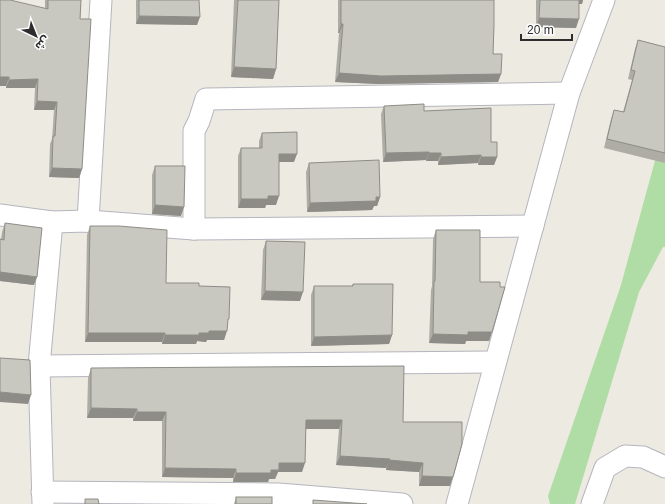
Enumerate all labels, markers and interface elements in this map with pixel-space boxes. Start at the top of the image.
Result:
north arrow [16,16,56,56]
scale bar [521,16,572,42]
text: 20 m [527,23,554,37]
text: ش [33,33,52,53]

